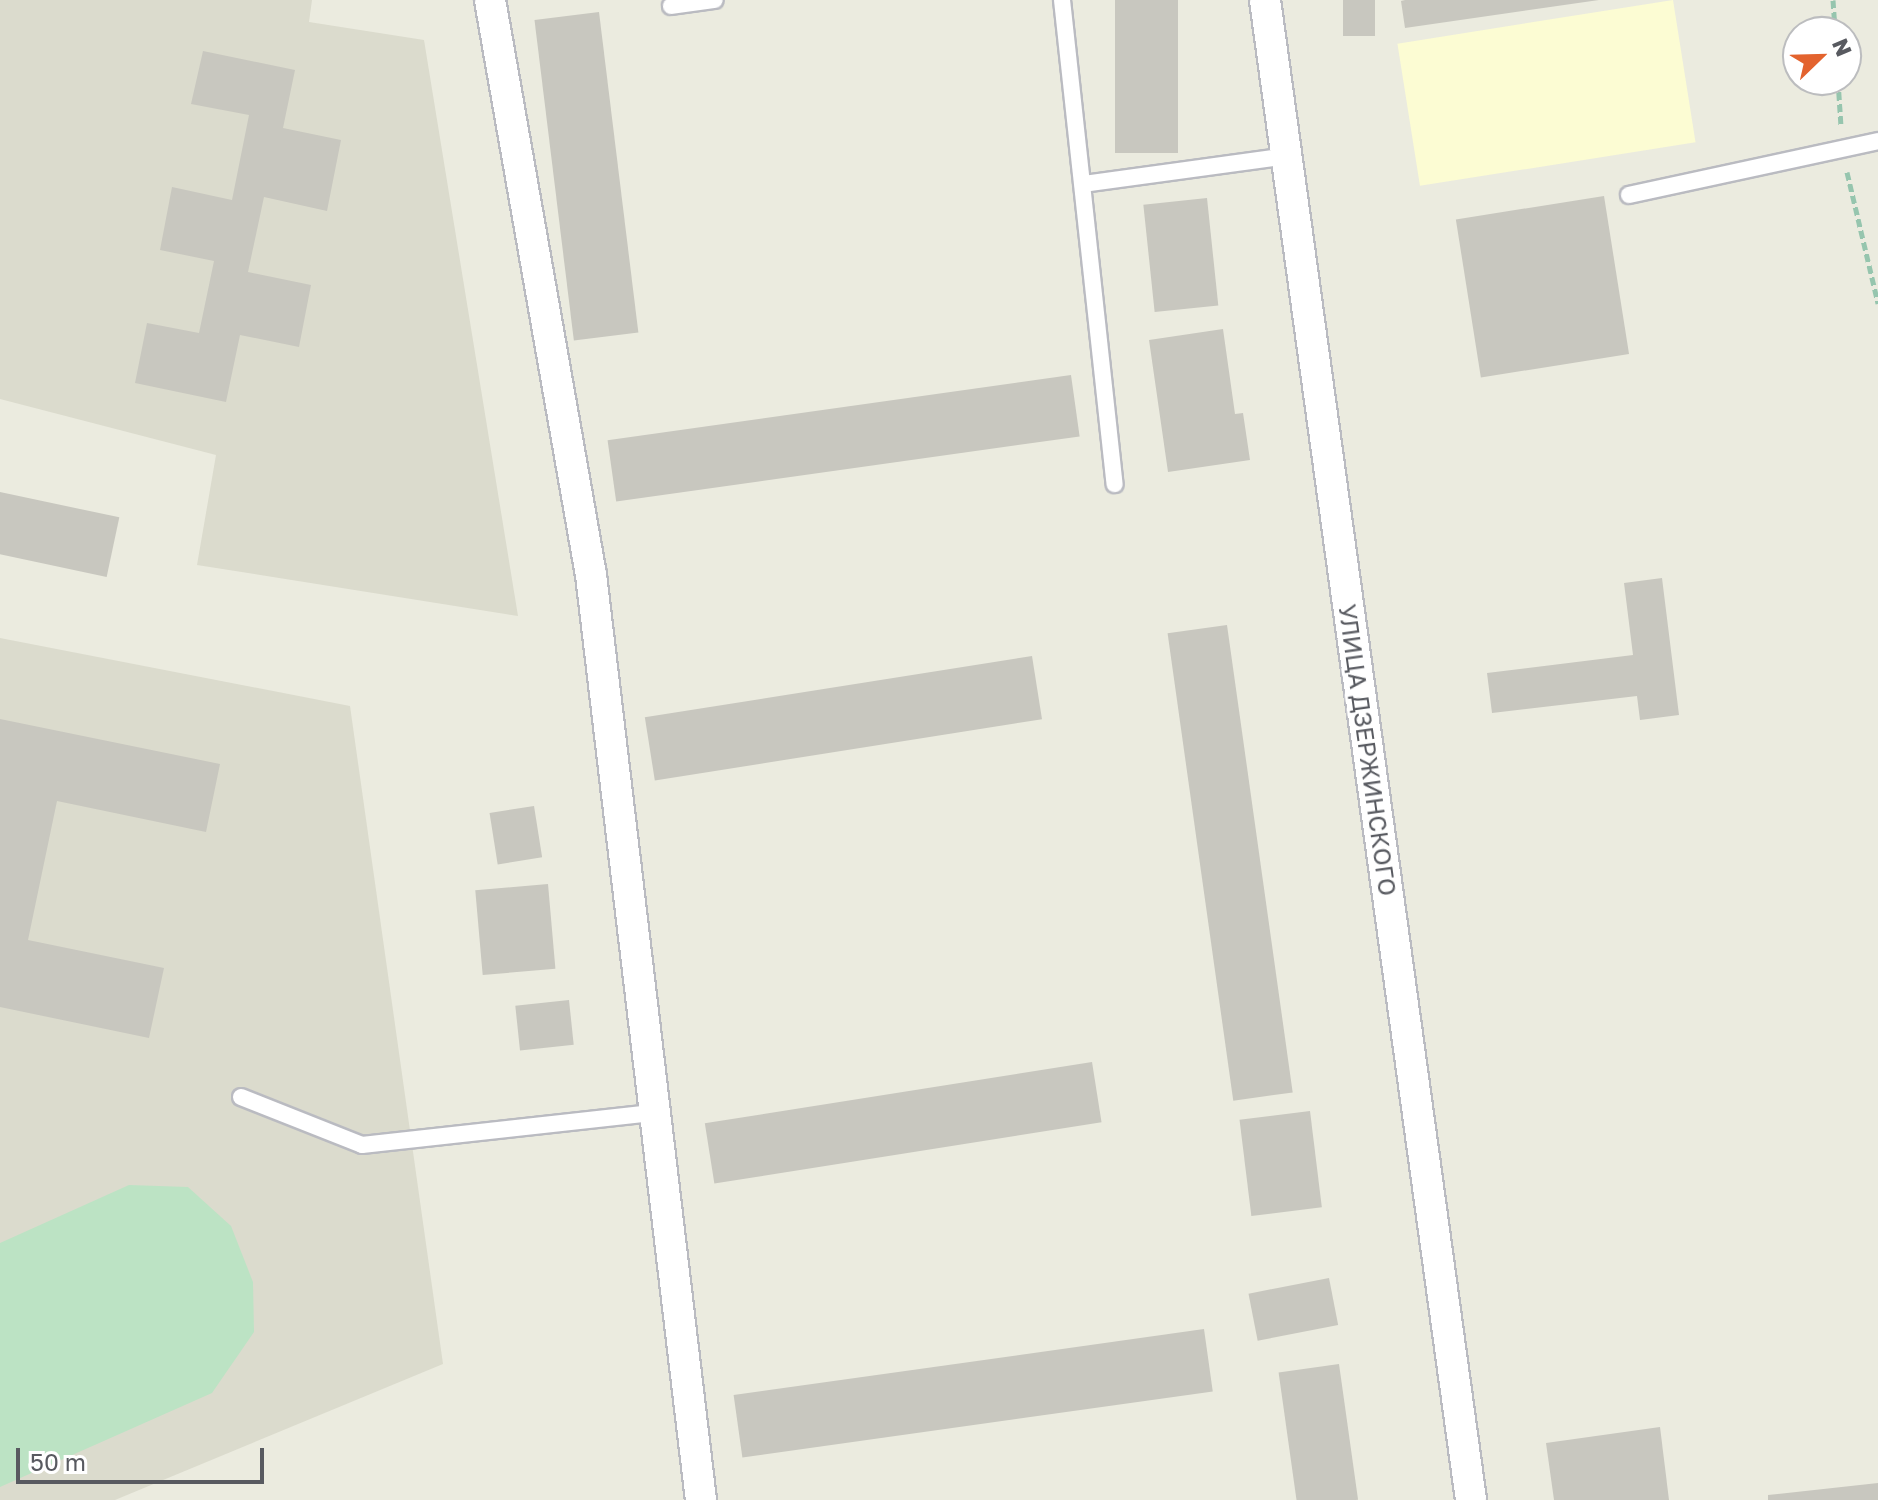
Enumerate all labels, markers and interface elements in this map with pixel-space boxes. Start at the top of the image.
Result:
north arrow [1782,16,1862,96]
text: N [1827,34,1858,60]
street label: УЛИЦА ДЗЕРЖИНСКОГО [1333,602,1403,898]
scale bar [20,1432,268,1482]
text: 50 m [30,1447,86,1476]

